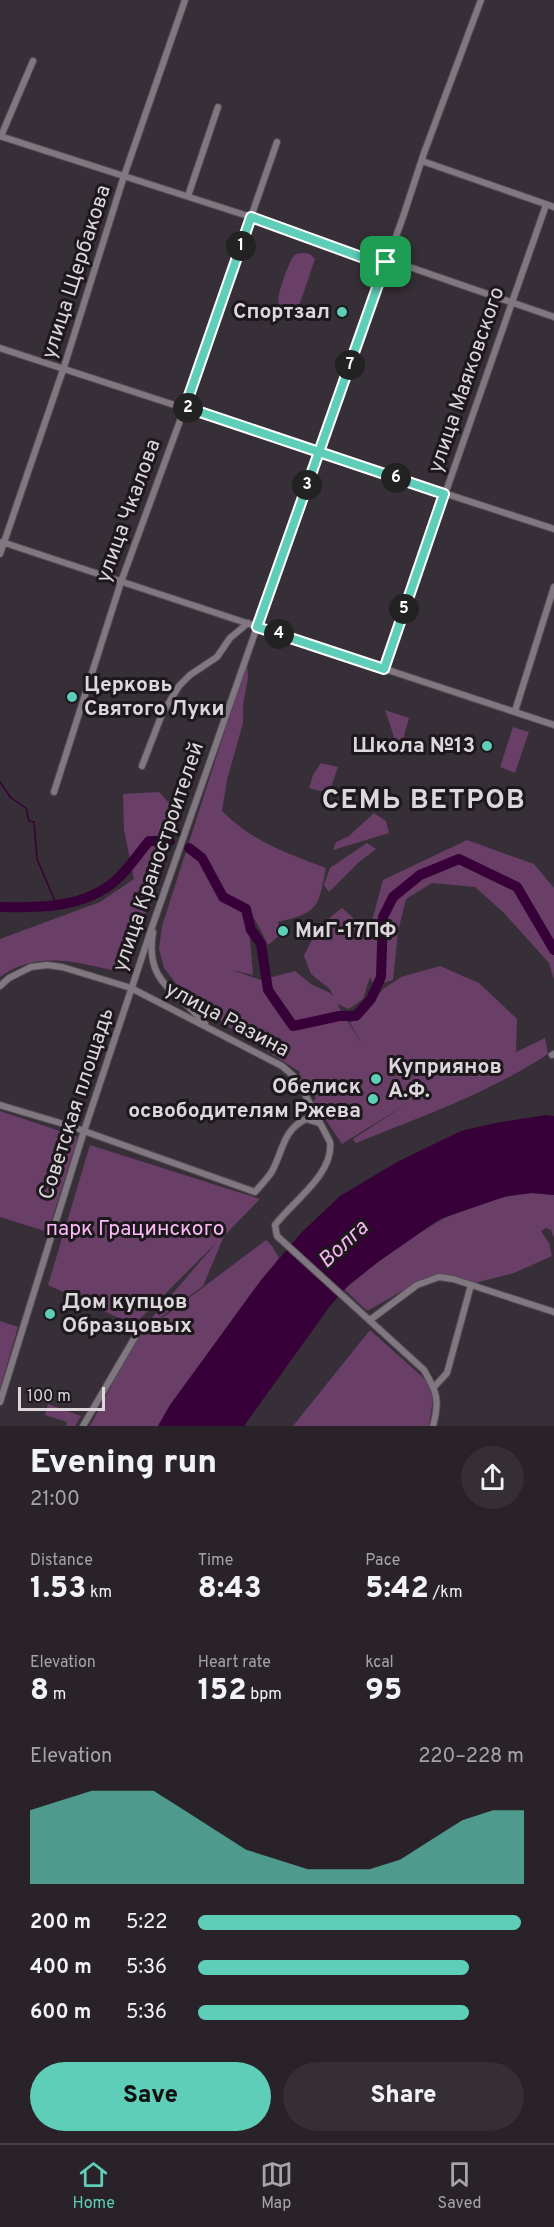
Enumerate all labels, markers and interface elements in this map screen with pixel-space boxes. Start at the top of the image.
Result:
street label: улица Щербакова [36,182,118,362]
pin: 1 [226,231,256,261]
text: 1 [238,236,244,256]
pin [360,236,411,287]
icon: arrive [369,245,402,278]
street label: улица Маяковского [423,283,511,477]
place label: Спортзал [233,299,330,326]
marker: Спортзал [335,305,349,319]
pin: 7 [335,350,365,380]
text: 7 [346,355,354,375]
pin: 2 [173,393,203,423]
text: 2 [183,398,193,418]
street label: улица Чкалова [91,436,167,586]
pin: 6 [381,463,411,493]
text: 6 [391,468,401,488]
pin: 3 [292,470,322,500]
text: 3 [302,475,312,495]
pin: 5 [389,594,419,624]
text: 5 [399,599,409,619]
pin: 4 [264,619,294,649]
text: 4 [274,624,284,644]
place label: Церковь Святого Луки [84,672,224,723]
marker: Церковь Святого Луки [65,690,79,704]
place label: Школа №13 [352,733,475,760]
street label: улица Краностроителей [107,739,211,975]
marker: Школа №13 [480,739,494,753]
district label: СЕМЬ ВЕТРОВ [322,784,526,818]
place label: МиГ-17ПФ [295,918,396,945]
marker: МиГ-17ПФ [276,924,290,938]
street label: улица Разина [160,976,294,1064]
street label: Советская площадь [33,1005,121,1203]
place label: Куприянов А.Ф. [388,1054,502,1105]
marker: Куприянов А.Ф. [369,1072,383,1086]
place label: Обелиск освободителям Ржева [128,1074,361,1125]
marker: Обелиск освободителям Ржева [366,1092,380,1106]
water label: Волга [313,1215,375,1275]
park label: парк Грацинского [46,1216,224,1243]
place label: Дом купцов Образцовых [62,1289,192,1340]
marker: Дом купцов Образцовых [43,1307,57,1321]
scale bar [18,1384,105,1412]
text: 100 m [27,1387,71,1407]
text: Evening run [30,1443,217,1485]
button: share [461,1446,524,1509]
text: 21:00 [30,1487,80,1513]
text: Distance [30,1551,93,1571]
text: Time [198,1551,233,1571]
text: Pace [365,1551,400,1571]
text: 1.53 [30,1571,86,1608]
text: 8:43 [198,1571,262,1608]
text: 5:42 [365,1571,429,1608]
text: km [86,1583,112,1603]
text: /km [429,1583,462,1603]
text: Elevation [30,1653,96,1673]
text: Heart rate [198,1653,271,1673]
text: kcal [365,1653,394,1673]
text: 8 [30,1673,49,1710]
text: 152 [198,1673,247,1710]
text: 95 [365,1673,402,1710]
text: m [49,1685,66,1705]
text: bpm [247,1685,282,1705]
text: Elevation [30,1744,112,1770]
text: 220–228 m [418,1744,524,1770]
text: 200 m [30,1910,91,1936]
text: 5:22 [126,1910,167,1936]
text: 400 m [30,1955,92,1981]
text: 5:36 [126,1955,167,1981]
text: 600 m [30,2000,91,2026]
text: 5:36 [126,2000,167,2026]
button: Save [30,2062,271,2131]
button: Share [283,2062,524,2131]
tab: Home [72,2158,115,2214]
tab: Map [260,2158,293,2214]
tab: Saved [438,2158,482,2214]

